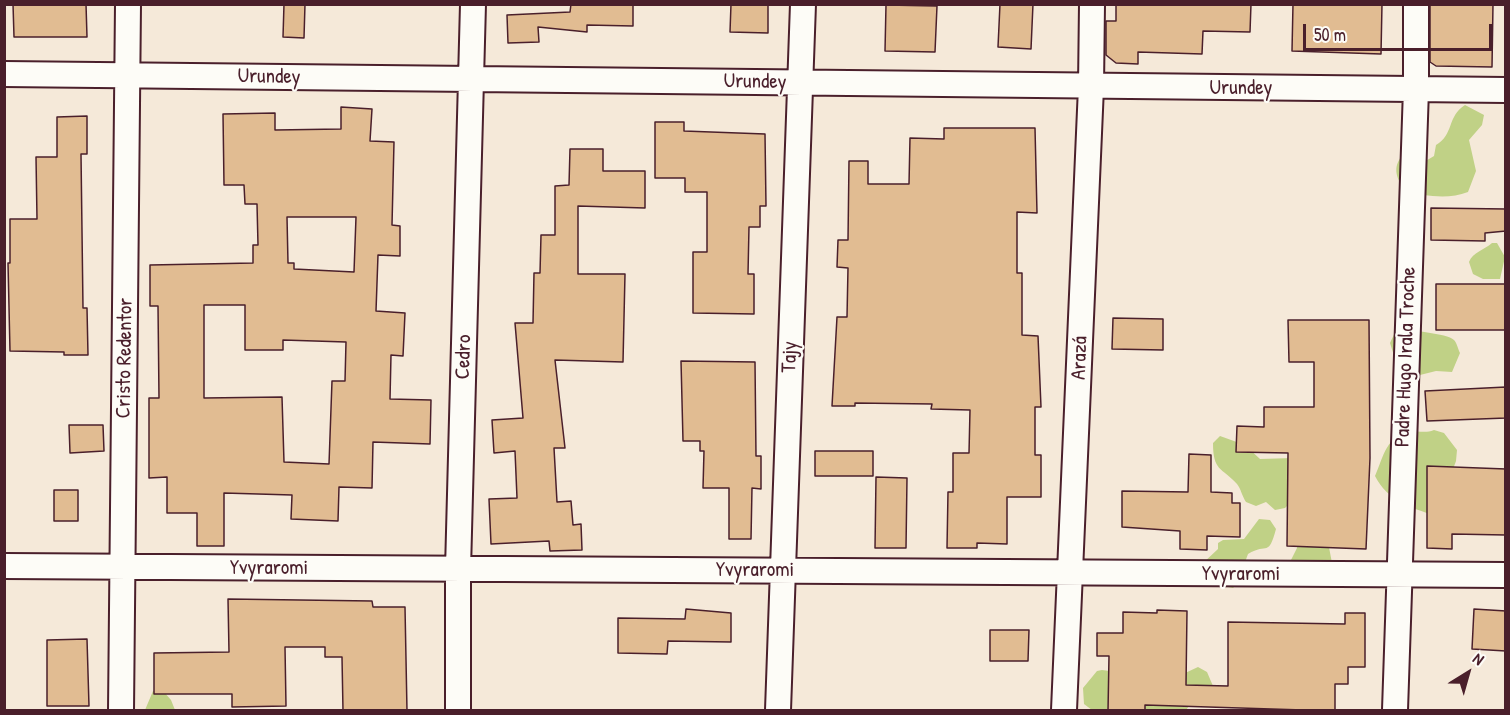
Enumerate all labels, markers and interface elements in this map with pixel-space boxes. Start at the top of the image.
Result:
scale bar [1306,12,1495,50]
text: 50 m [1314,22,1346,47]
street label: Urundey [237,64,301,90]
street label: Urundey [723,69,787,95]
street label: Urundey [1210,75,1272,101]
street label: Padre Hugo Irala Troche [1390,266,1422,448]
street label: Cristo Redentor [111,297,139,419]
street label: Cedro [451,334,477,380]
street label: Arazá [1067,336,1093,380]
street label: Tajy [777,341,803,373]
street label: Yvyraromi [230,555,308,581]
street label: Yvyraromi [716,557,794,583]
street label: Yvyraromi [1202,561,1280,587]
north arrow [1438,643,1498,703]
text: N [1469,647,1489,670]

